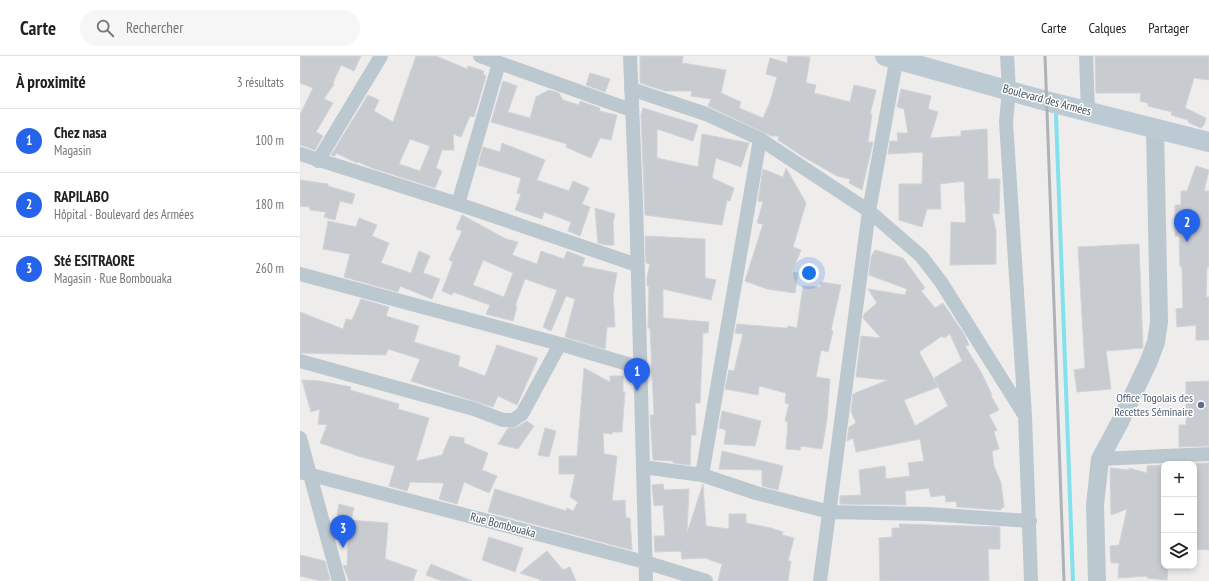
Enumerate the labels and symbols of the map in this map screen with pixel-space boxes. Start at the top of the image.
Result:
street label: Boulevard des Armées [1001,80,1093,119]
pin: 2 [1174,209,1200,242]
your location [799,263,819,283]
pin: 1 [624,358,650,391]
place label: Office Togolais des Recettes Séminaire [1114,390,1193,419]
marker: Office Togolais des Recettes Séminaire [1196,400,1206,410]
street label: Rue Bombouaka [469,509,538,540]
pin: 3 [330,515,356,548]

